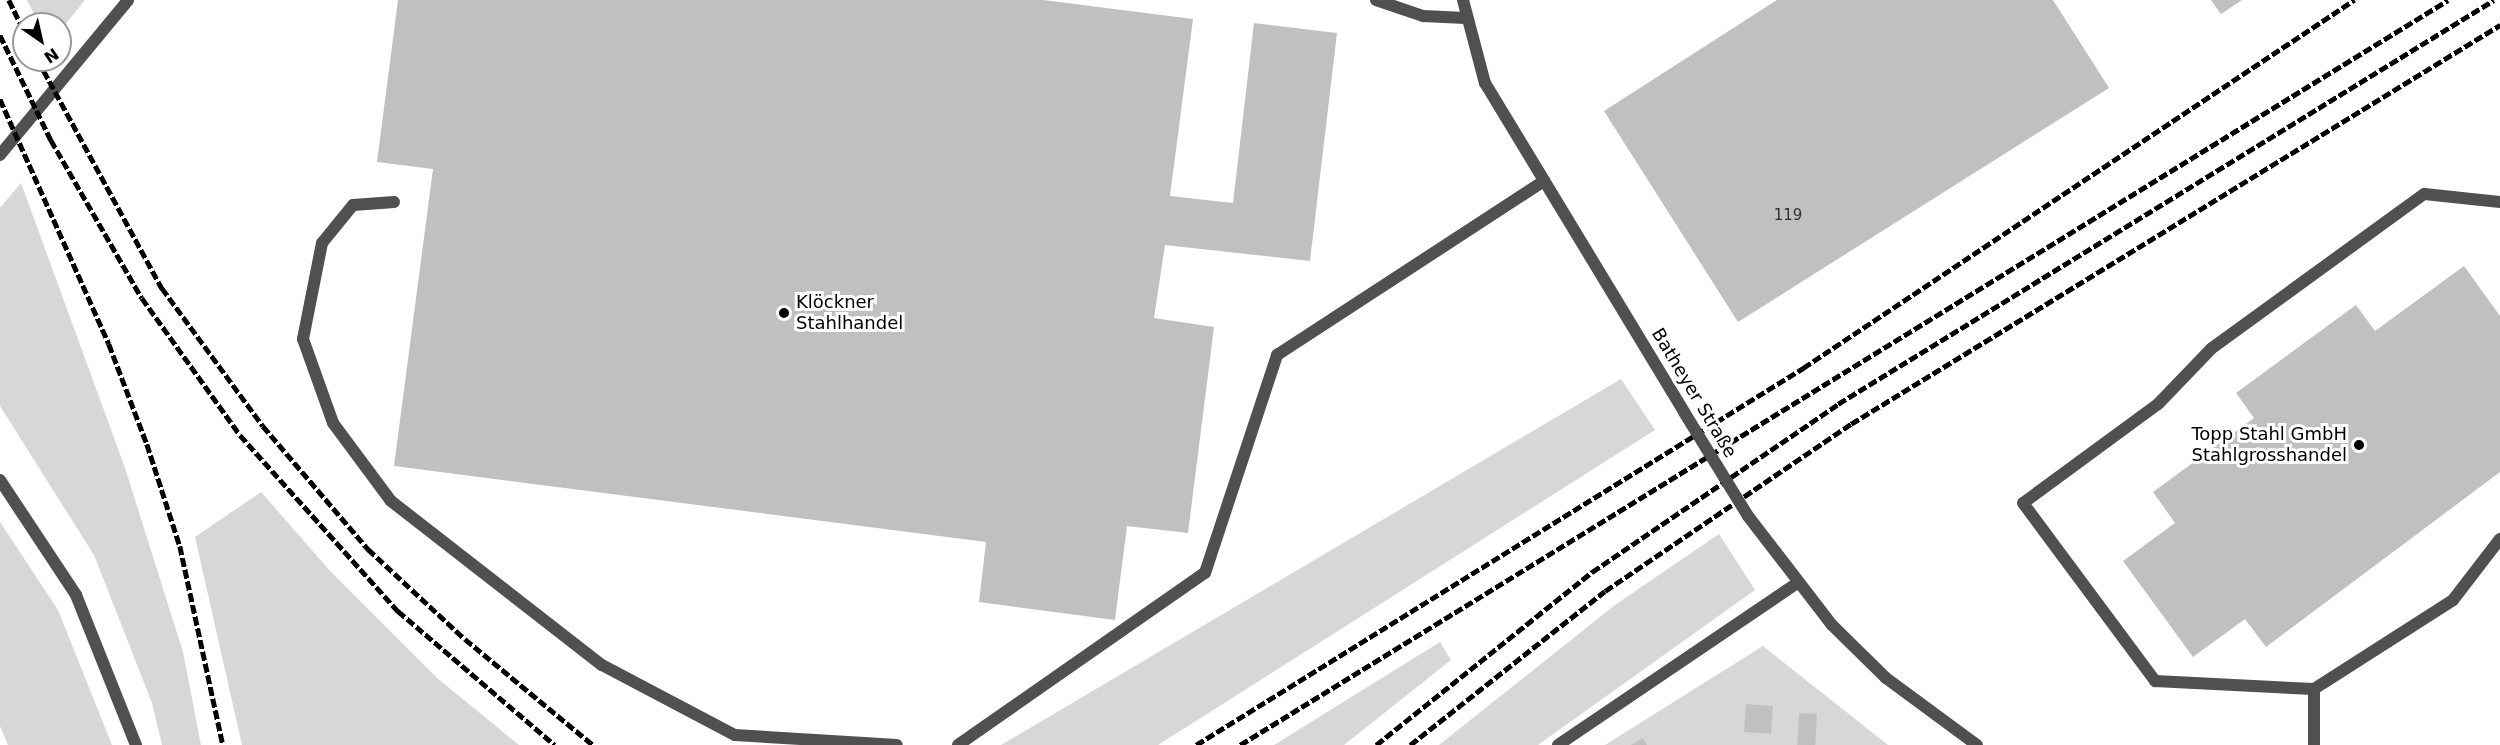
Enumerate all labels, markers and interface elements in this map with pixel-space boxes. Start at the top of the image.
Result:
north arrow [12,12,72,72]
text: N [40,44,62,67]
house number: 119 [1774,207,1802,225]
place label: Klöckner Stahlhandel [796,292,903,334]
marker: Klöckner Stahlhandel [777,306,791,320]
street label: Batheyer Straße [1647,324,1741,462]
place label: Topp Stahl GmbH Stahlgrosshandel [2191,424,2347,466]
marker: Topp Stahl GmbH Stahlgrosshandel [2352,438,2366,452]

